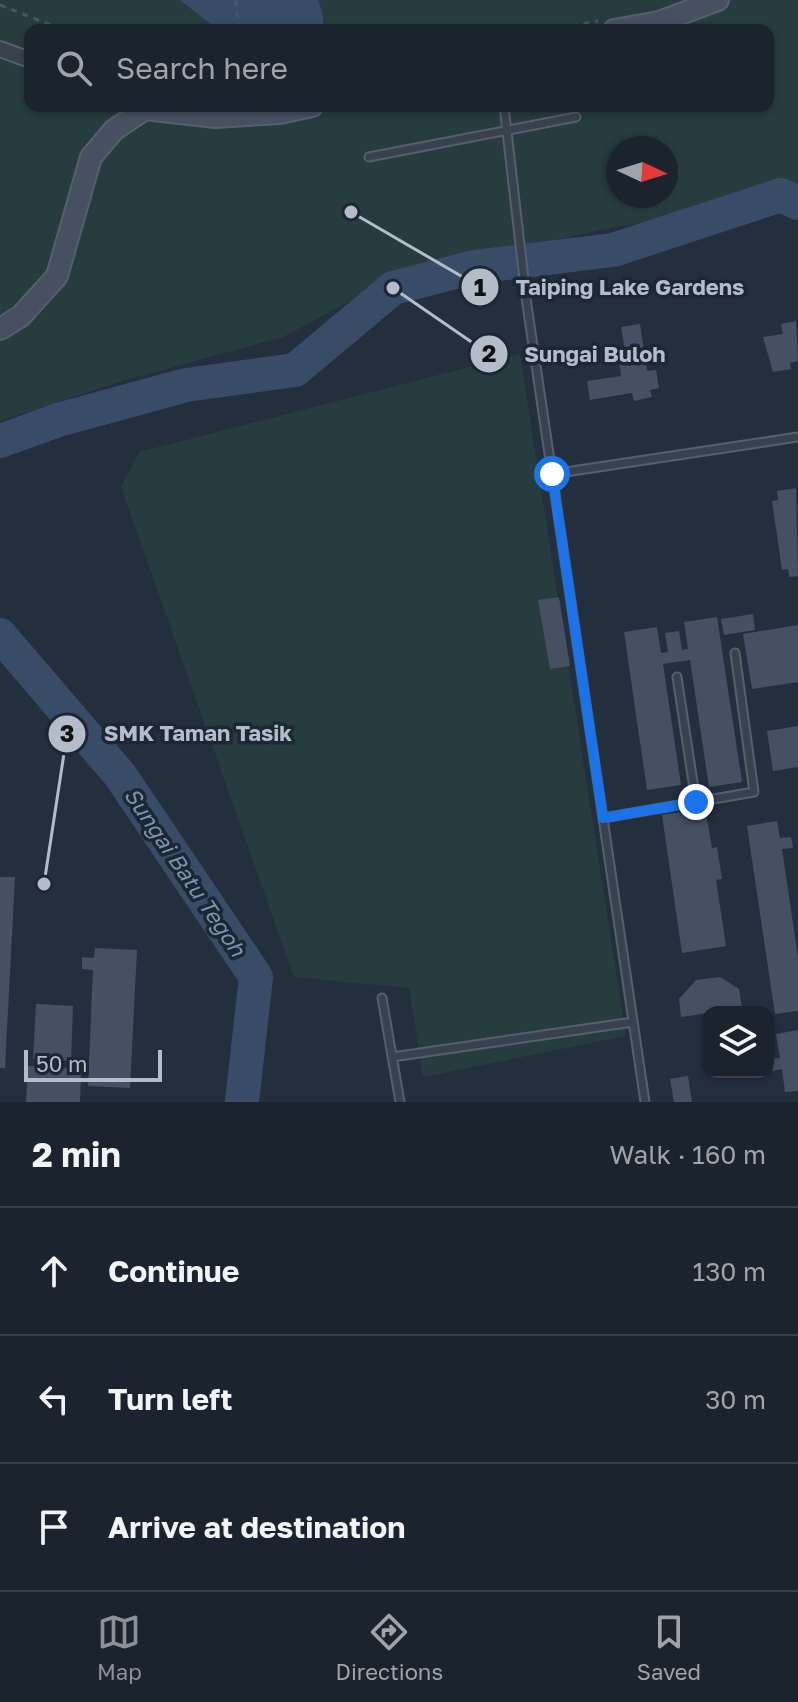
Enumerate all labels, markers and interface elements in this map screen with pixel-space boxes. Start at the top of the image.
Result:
search box [24,24,774,112]
icon: search [52,46,96,90]
text: Search here [116,50,288,86]
north arrow [606,136,678,208]
callout: Taiping Lake Gardens [460,264,761,310]
text: 1 [474,272,486,301]
text: Taiping Lake Gardens [516,273,744,300]
callout: Sungai Buloh [469,331,682,377]
text: 2 [482,338,496,367]
text: Sungai Buloh [524,340,666,367]
route start [534,456,570,492]
callout: SMK Taman Tasik [47,711,308,757]
text: 3 [60,718,74,747]
text: SMK Taman Tasik [104,719,292,746]
water label: Sungai Batu Tegoh [119,782,253,962]
route end [678,784,714,820]
map controls [702,1006,774,1078]
button: layers [702,1006,774,1078]
scale bar [24,1046,162,1082]
text: 50 m [36,1050,87,1077]
text: 2 min [32,1134,121,1174]
text: Walk · 160 m [610,1139,766,1170]
icon: ahead [32,1249,76,1293]
text: Continue [108,1253,239,1289]
text: 130 m [693,1256,766,1287]
icon: left [32,1377,76,1421]
text: Turn left [108,1381,233,1417]
text: 30 m [705,1384,766,1415]
icon: arrive [32,1505,76,1549]
text: Arrive at destination [108,1509,405,1545]
tab: Map [97,1610,142,1685]
tab: Directions [336,1610,443,1685]
tab: Saved [637,1610,701,1685]

